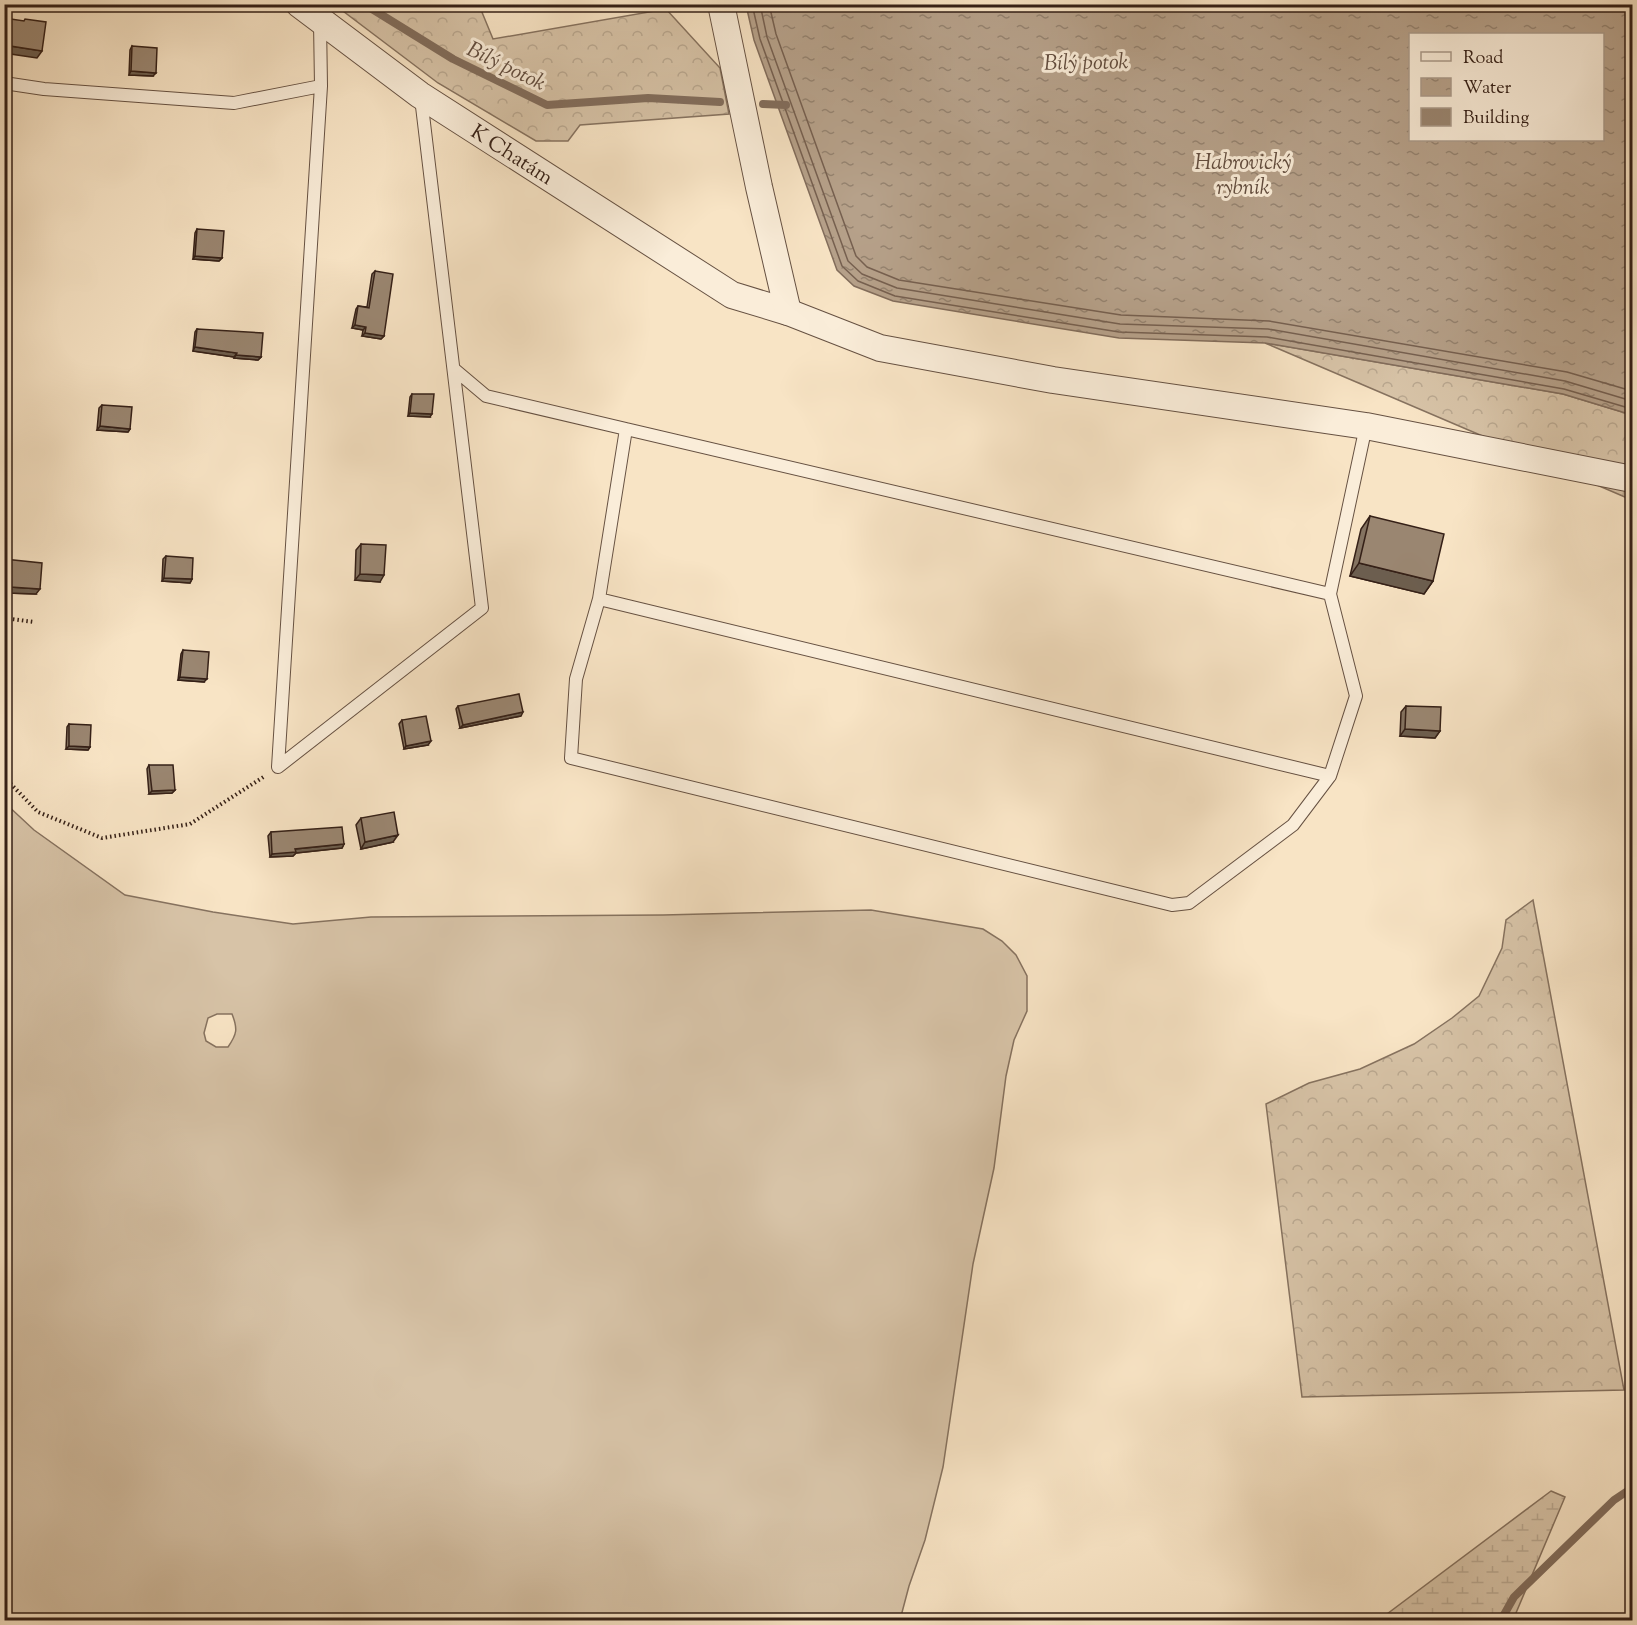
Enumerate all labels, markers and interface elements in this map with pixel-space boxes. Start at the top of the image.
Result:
legend [1409,33,1604,141]
water label: Bílý potok [461,35,551,101]
text: Road [1463,46,1503,72]
water label: Bílý potok [1044,47,1129,81]
text: Water [1463,76,1512,102]
text: Building [1463,106,1529,132]
street label: K Chatám [464,118,558,193]
water label: Habrovický rybník [1194,148,1292,205]

